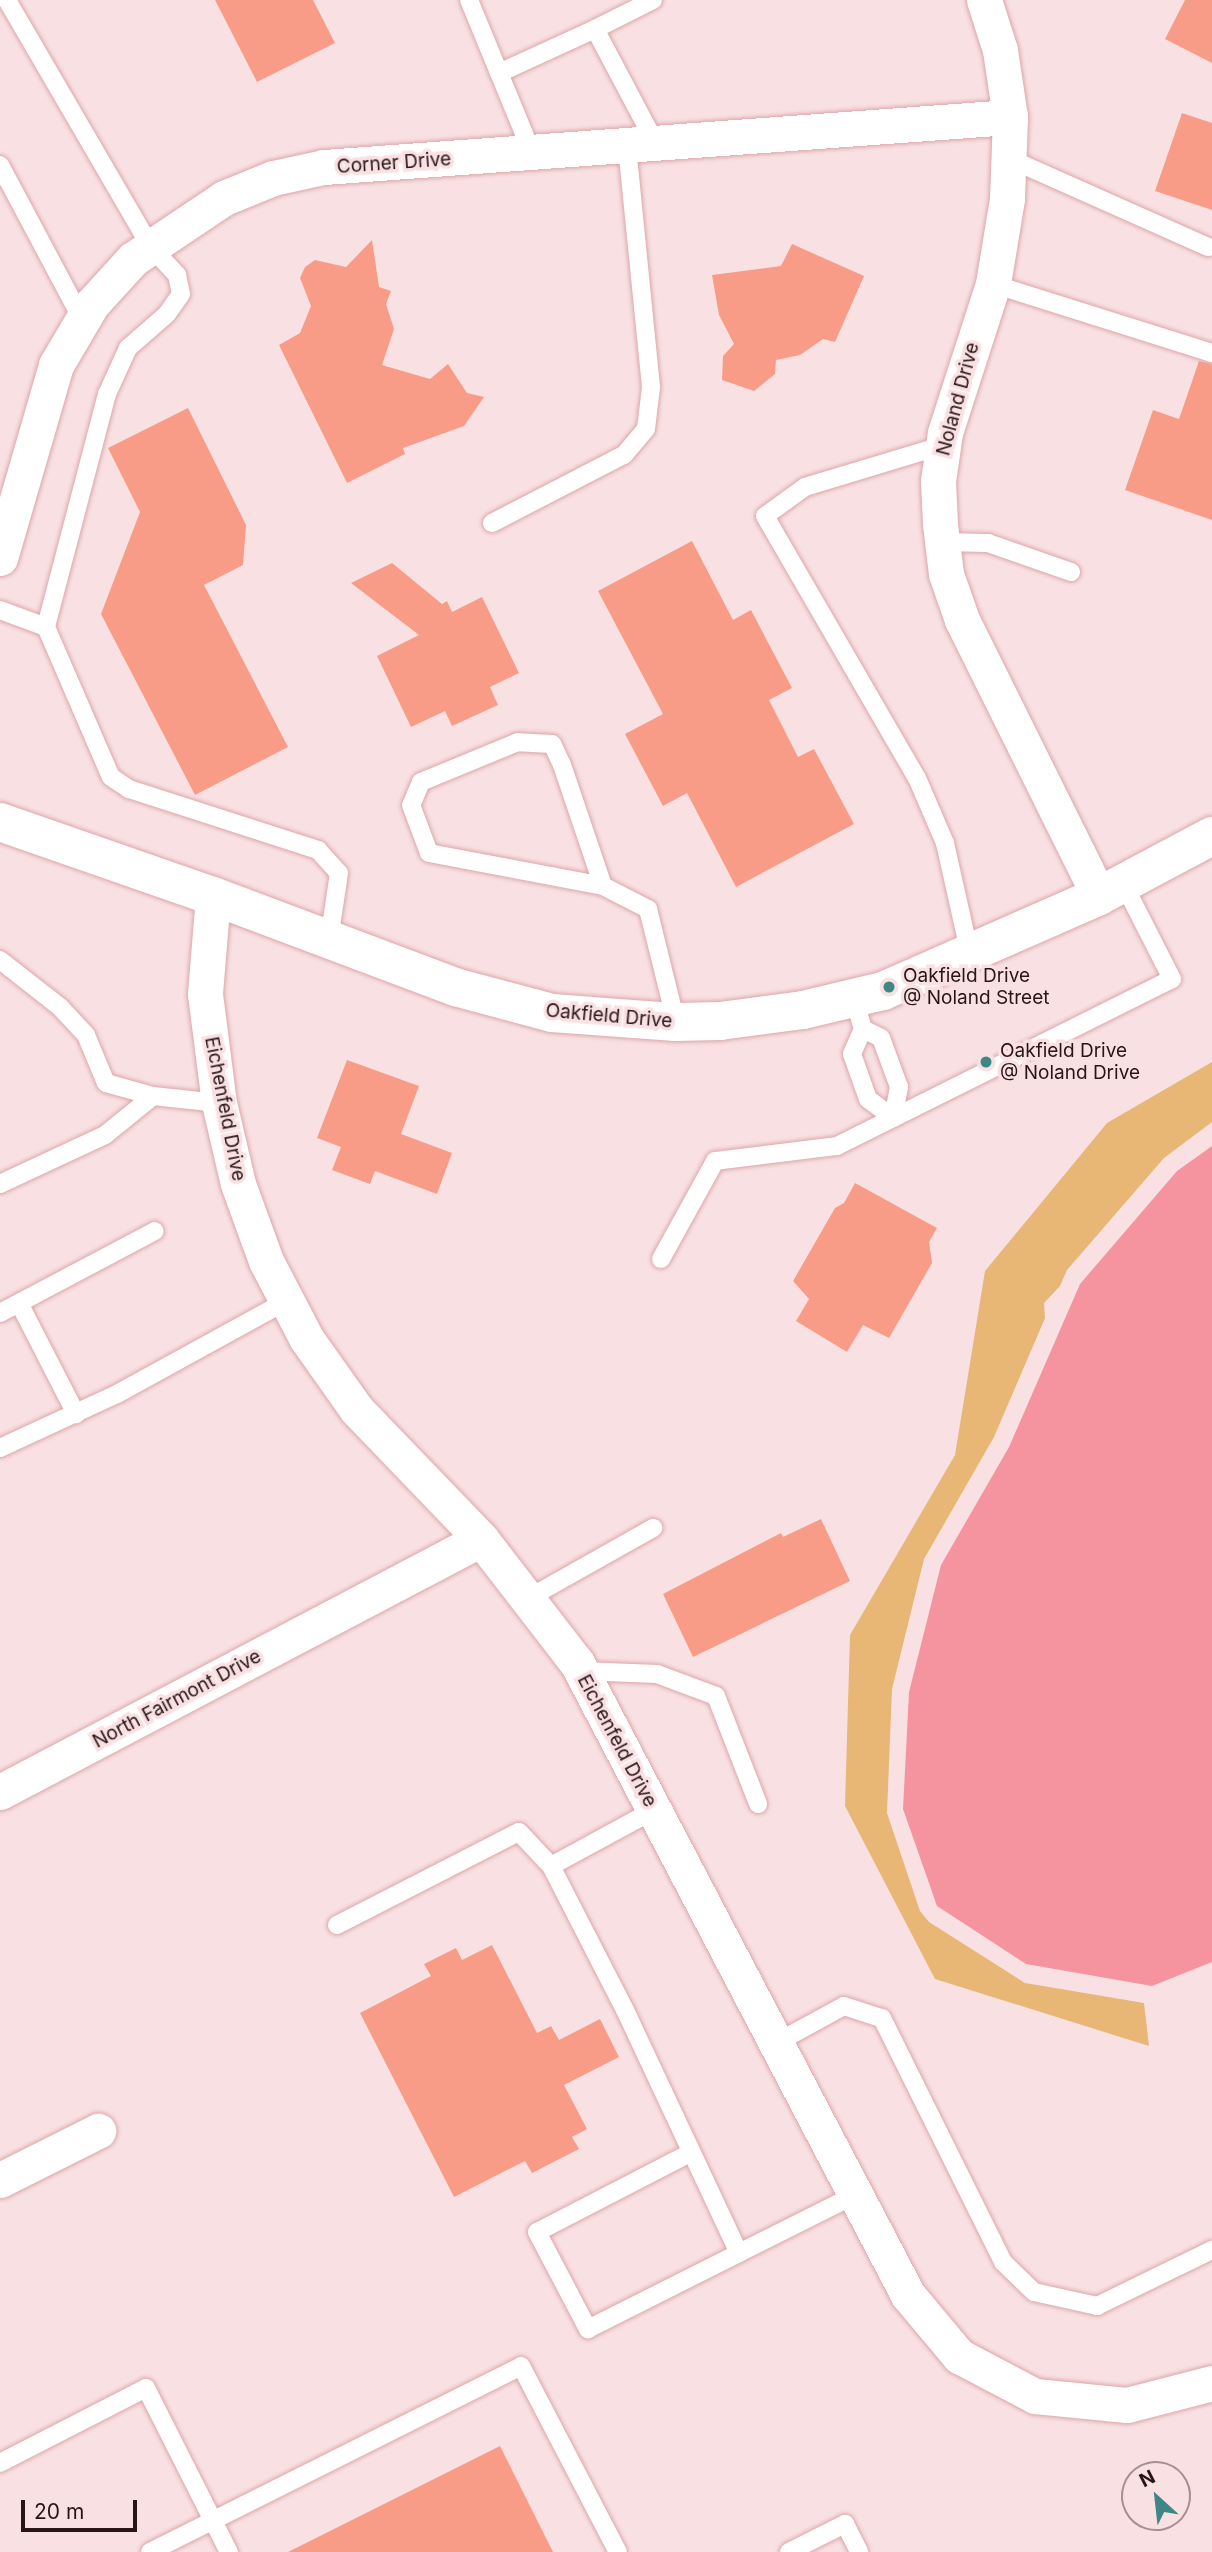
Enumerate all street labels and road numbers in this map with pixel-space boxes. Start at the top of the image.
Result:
street label: Corner Drive [336,148,452,178]
street label: Noland Drive [932,340,984,458]
street label: Oakfield Drive [545,999,673,1033]
street label: Eichenfeld Drive [200,1035,250,1183]
street label: North Fairmont Drive [89,1645,265,1753]
street label: Eichenfeld Drive [573,1671,661,1811]

